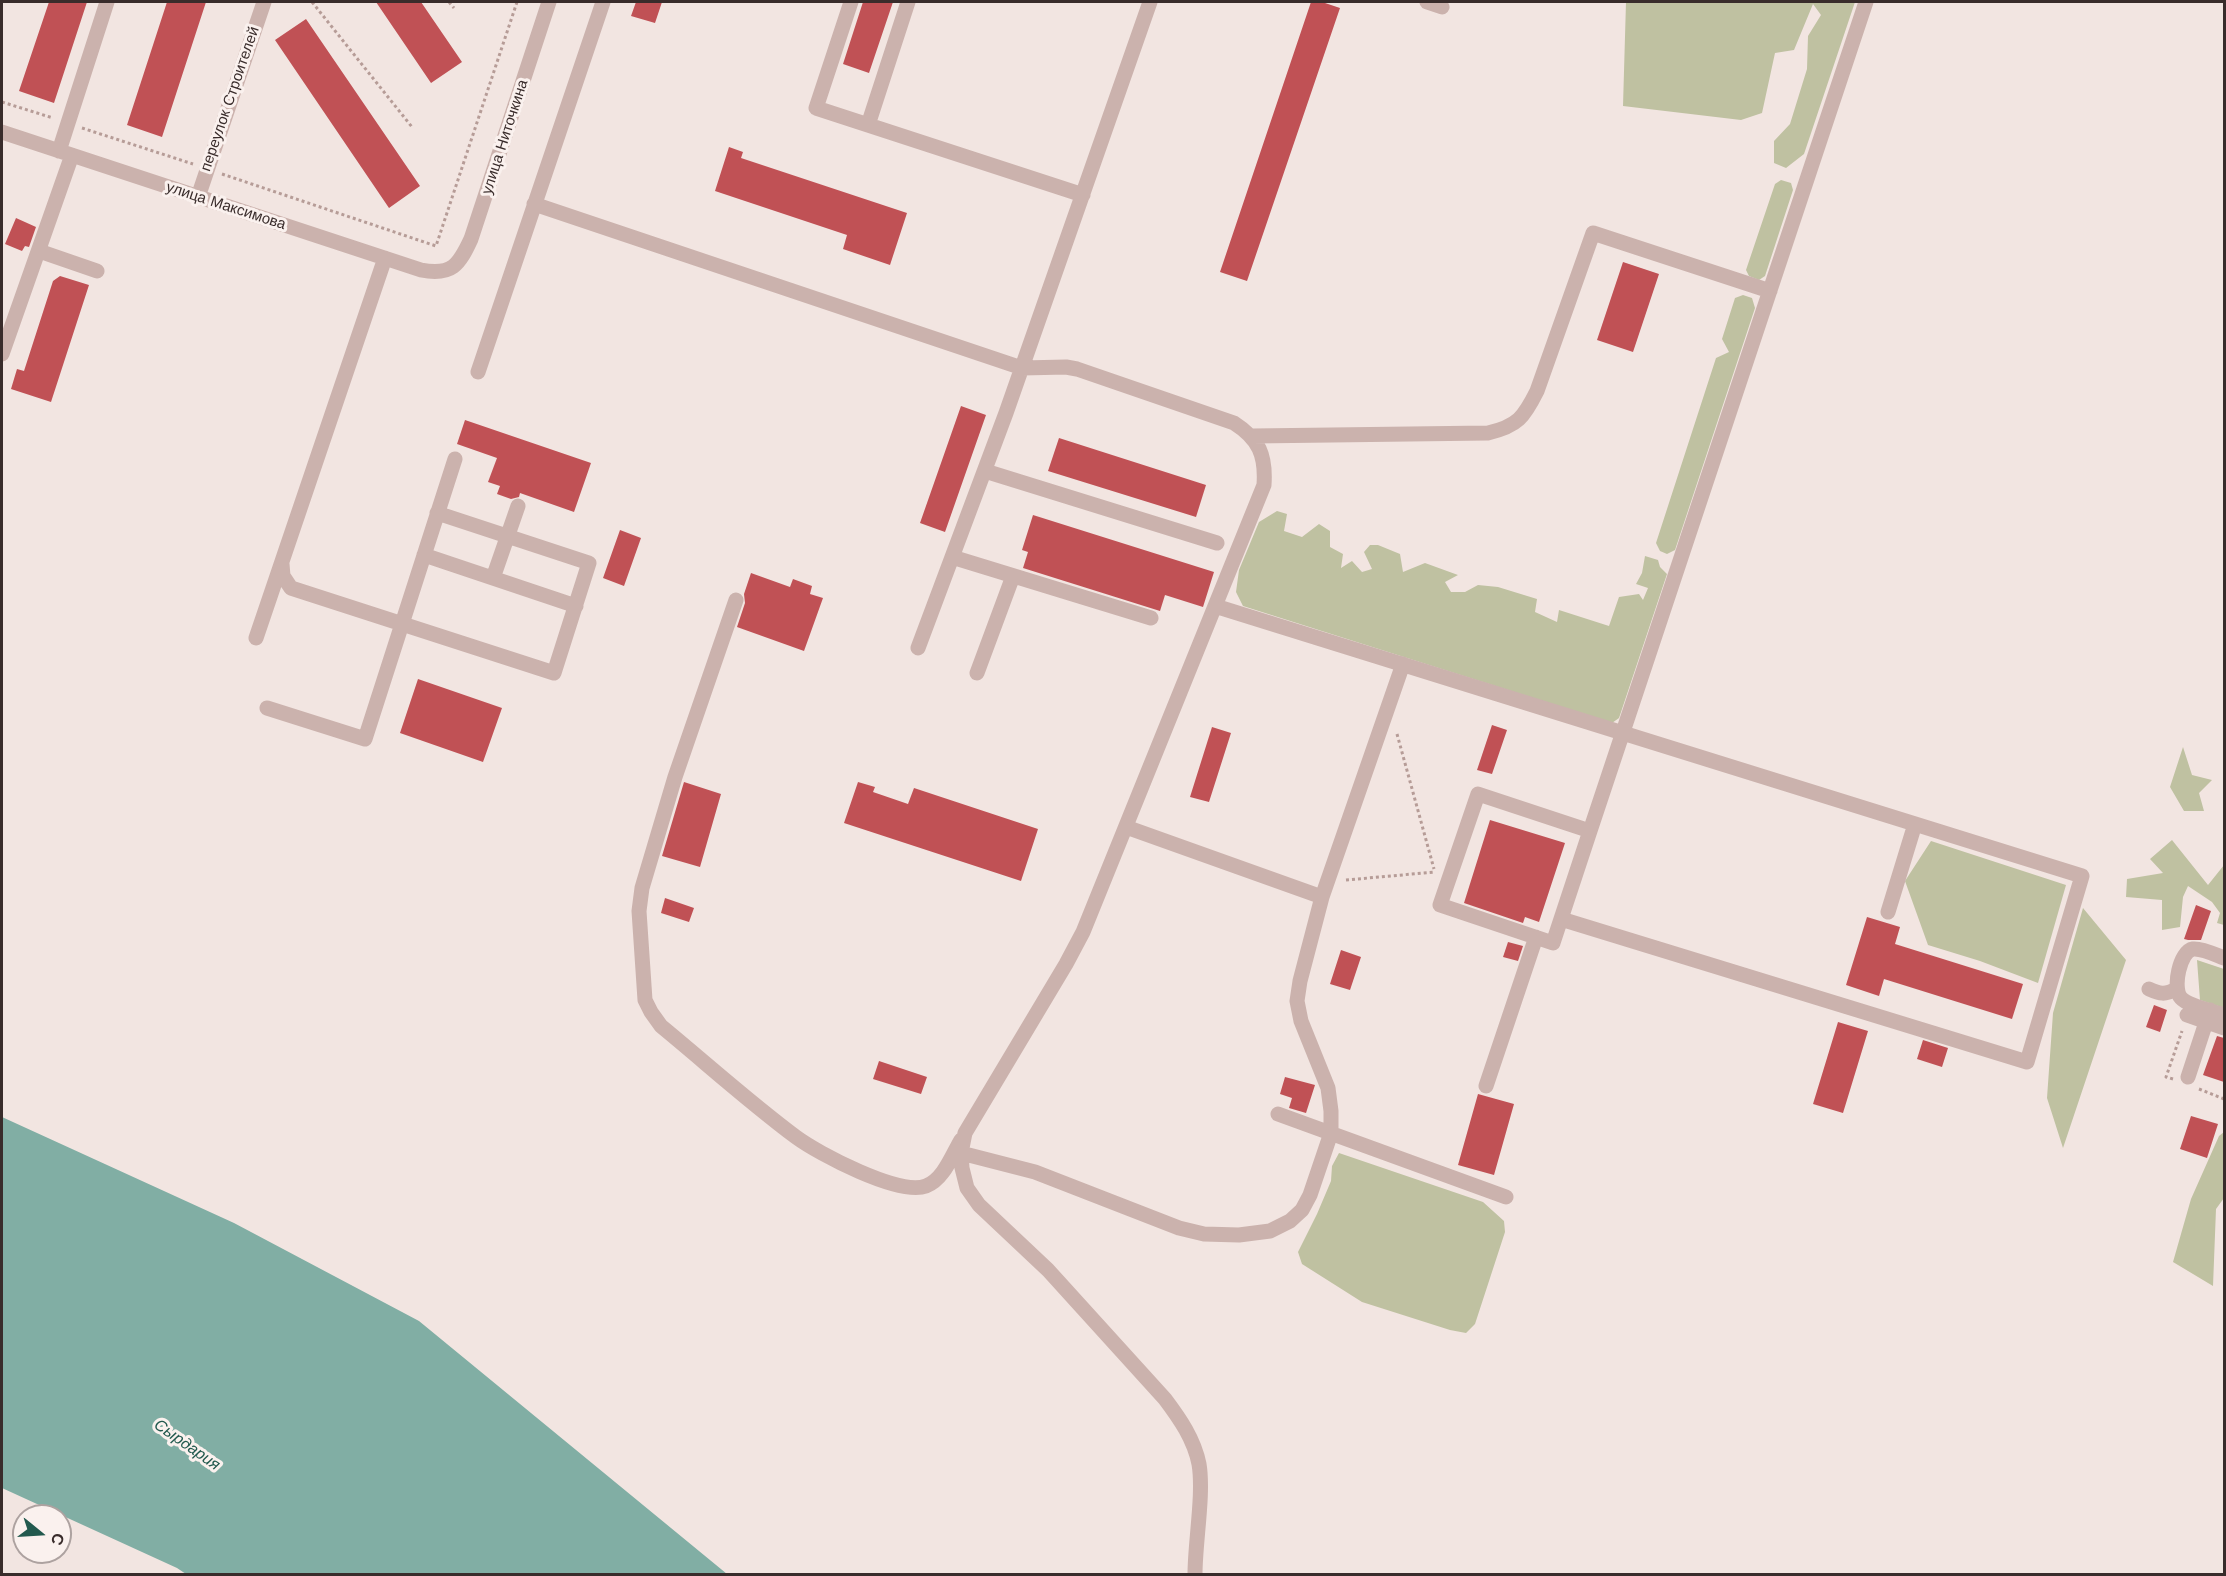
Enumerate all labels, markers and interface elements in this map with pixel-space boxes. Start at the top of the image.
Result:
street label: переулок Строителей [197,24,263,174]
street label: улица Ниточкина [478,77,532,197]
street label: улица Максимова [164,178,288,234]
water label: Сырдария [150,1415,224,1475]
north arrow [12,1504,72,1564]
text: С [47,1531,69,1548]

